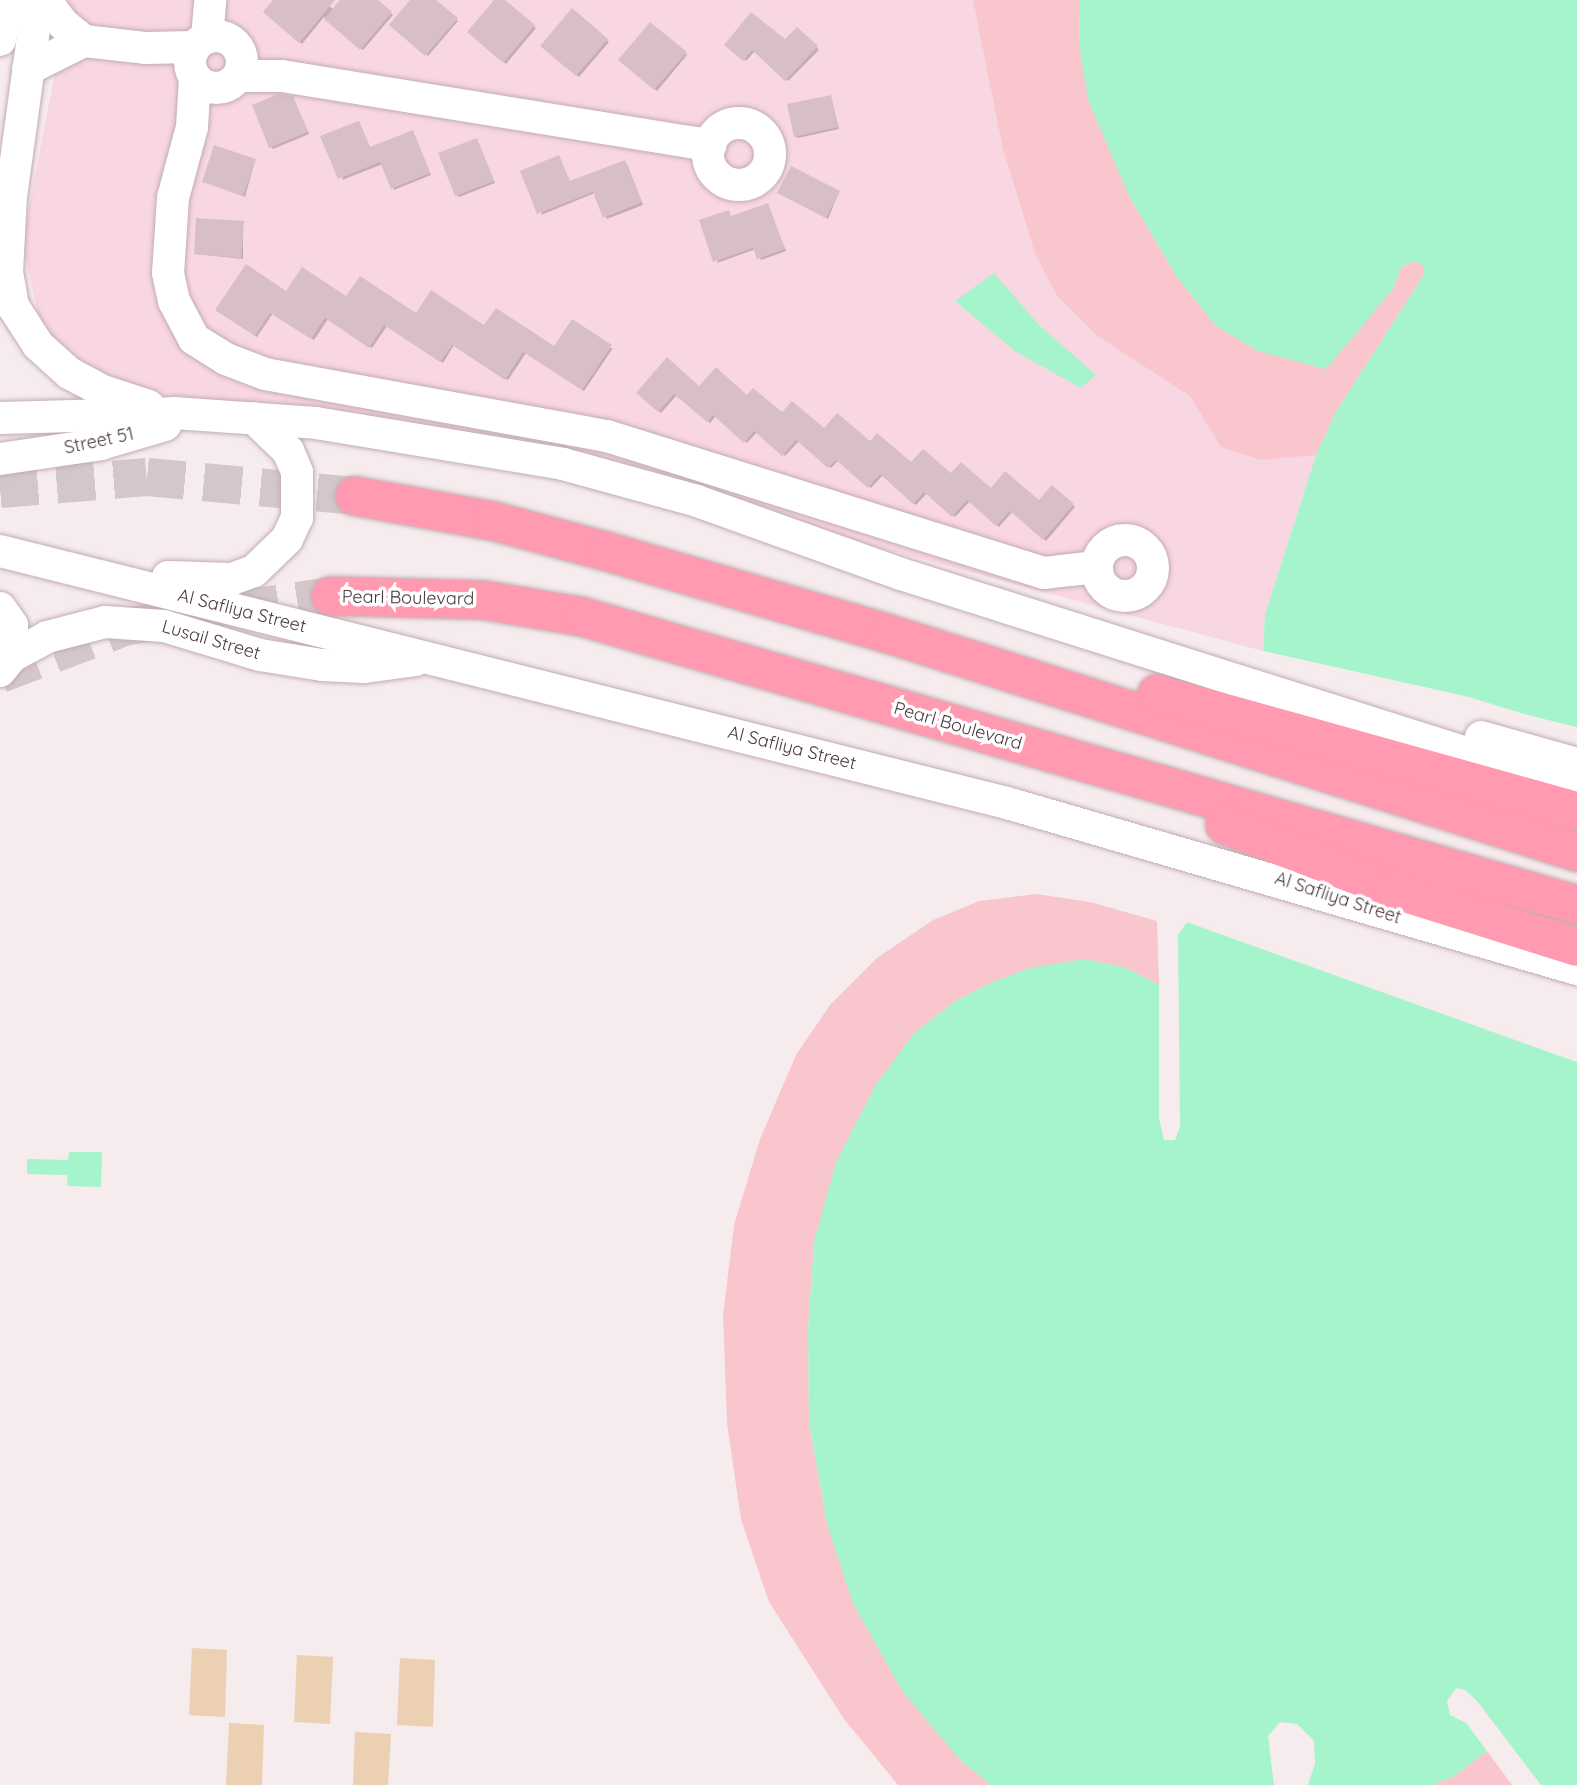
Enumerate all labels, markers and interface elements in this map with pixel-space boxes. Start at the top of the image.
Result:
street label: Street 51 [62,423,136,459]
street label: Al Safliya Street [176,585,308,637]
street label: Pearl Boulevard [342,586,474,610]
street label: Lusail Street [159,616,263,664]
street label: Pearl Boulevard [891,697,1025,755]
street label: Al Safliya Street [726,722,858,774]
street label: Al Safliya Street [1272,867,1404,929]

